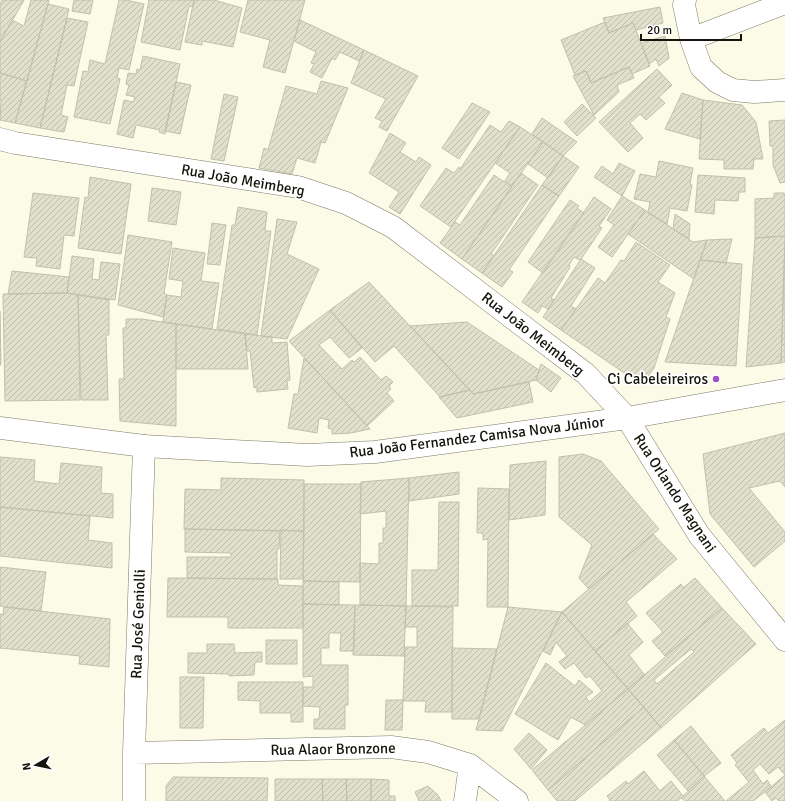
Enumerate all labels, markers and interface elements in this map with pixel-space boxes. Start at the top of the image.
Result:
scale bar [641,16,741,42]
text: 20 m [647,23,672,38]
street label: Rua João Meimberg [180,160,306,200]
street label: Rua João Meimberg [478,288,588,380]
place label: Ci Cabeleireiros [607,370,708,388]
marker: Ci Cabeleireiros [711,374,721,384]
street label: Rua João Fernandez Camisa Nova Júnior [348,412,606,462]
street label: Rua Orlando Magnani [630,430,720,556]
street label: Rua José Geniolli [127,569,149,679]
street label: Rua Alaor Bronzone [270,739,396,759]
north arrow [16,745,56,785]
text: N [20,762,34,771]

